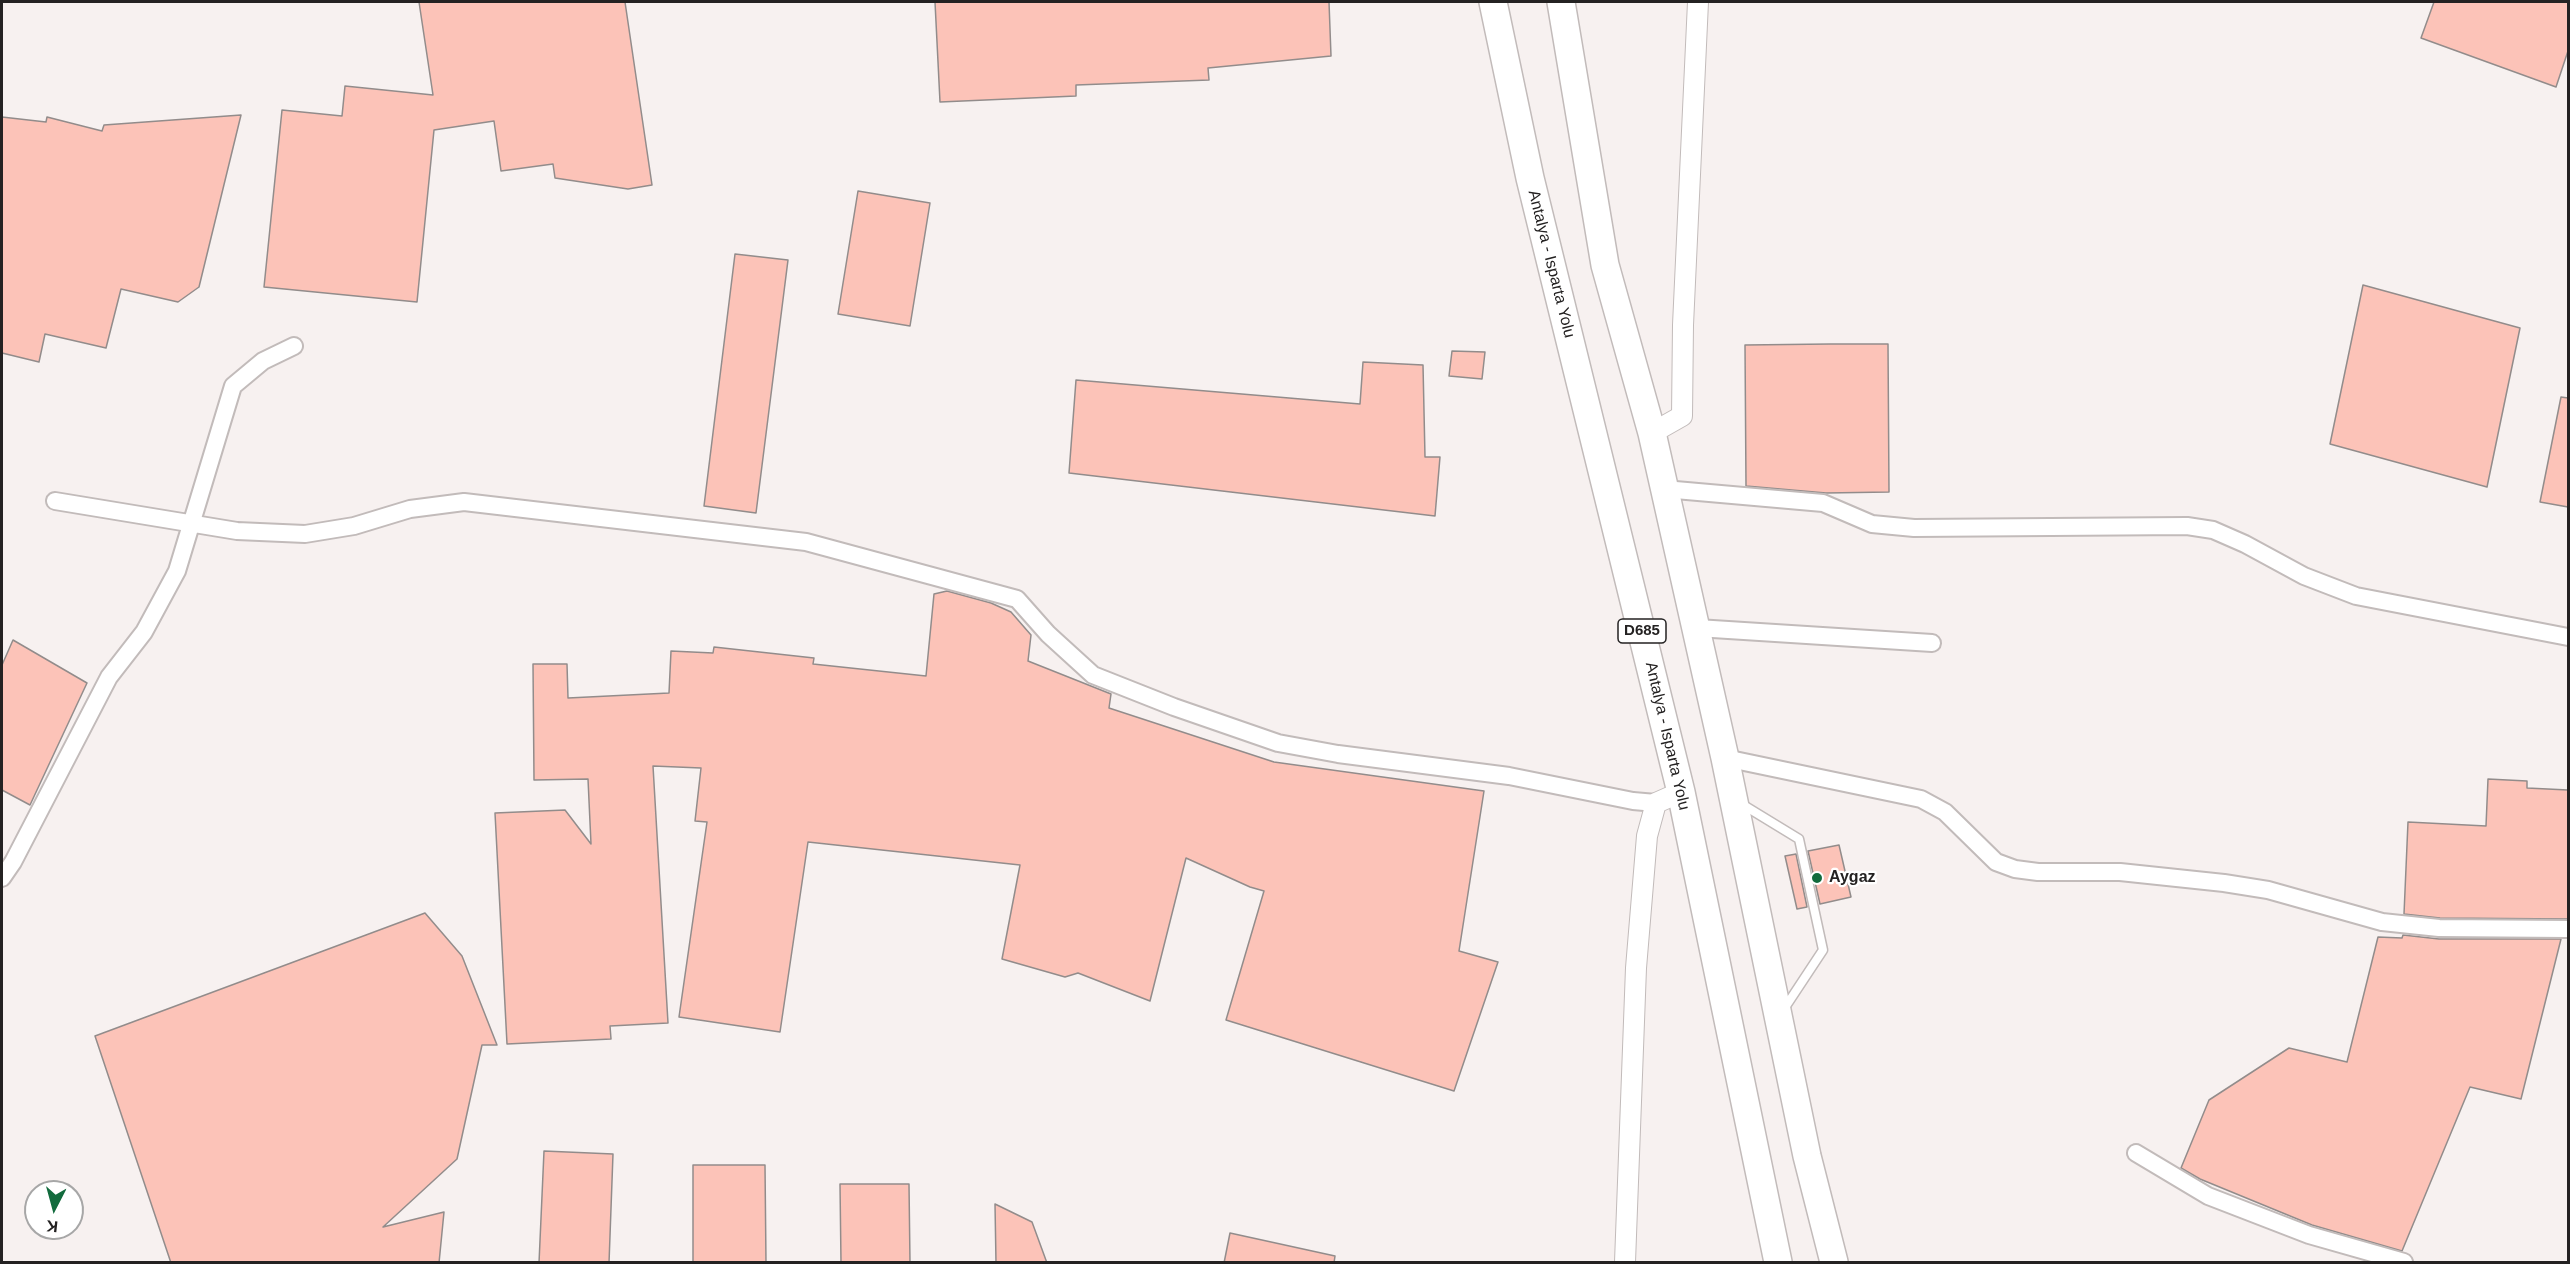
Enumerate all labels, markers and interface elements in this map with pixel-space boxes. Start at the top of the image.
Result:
street label: Antalya - Isparta Yolu [1523,188,1579,340]
road number: D685 [1618,619,1666,643]
street label: Antalya - Isparta Yolu [1641,660,1693,812]
place label: Aygaz [1829,868,1876,888]
marker: Aygaz [1810,871,1824,885]
north arrow [24,1180,84,1240]
text: K [46,1217,59,1235]

